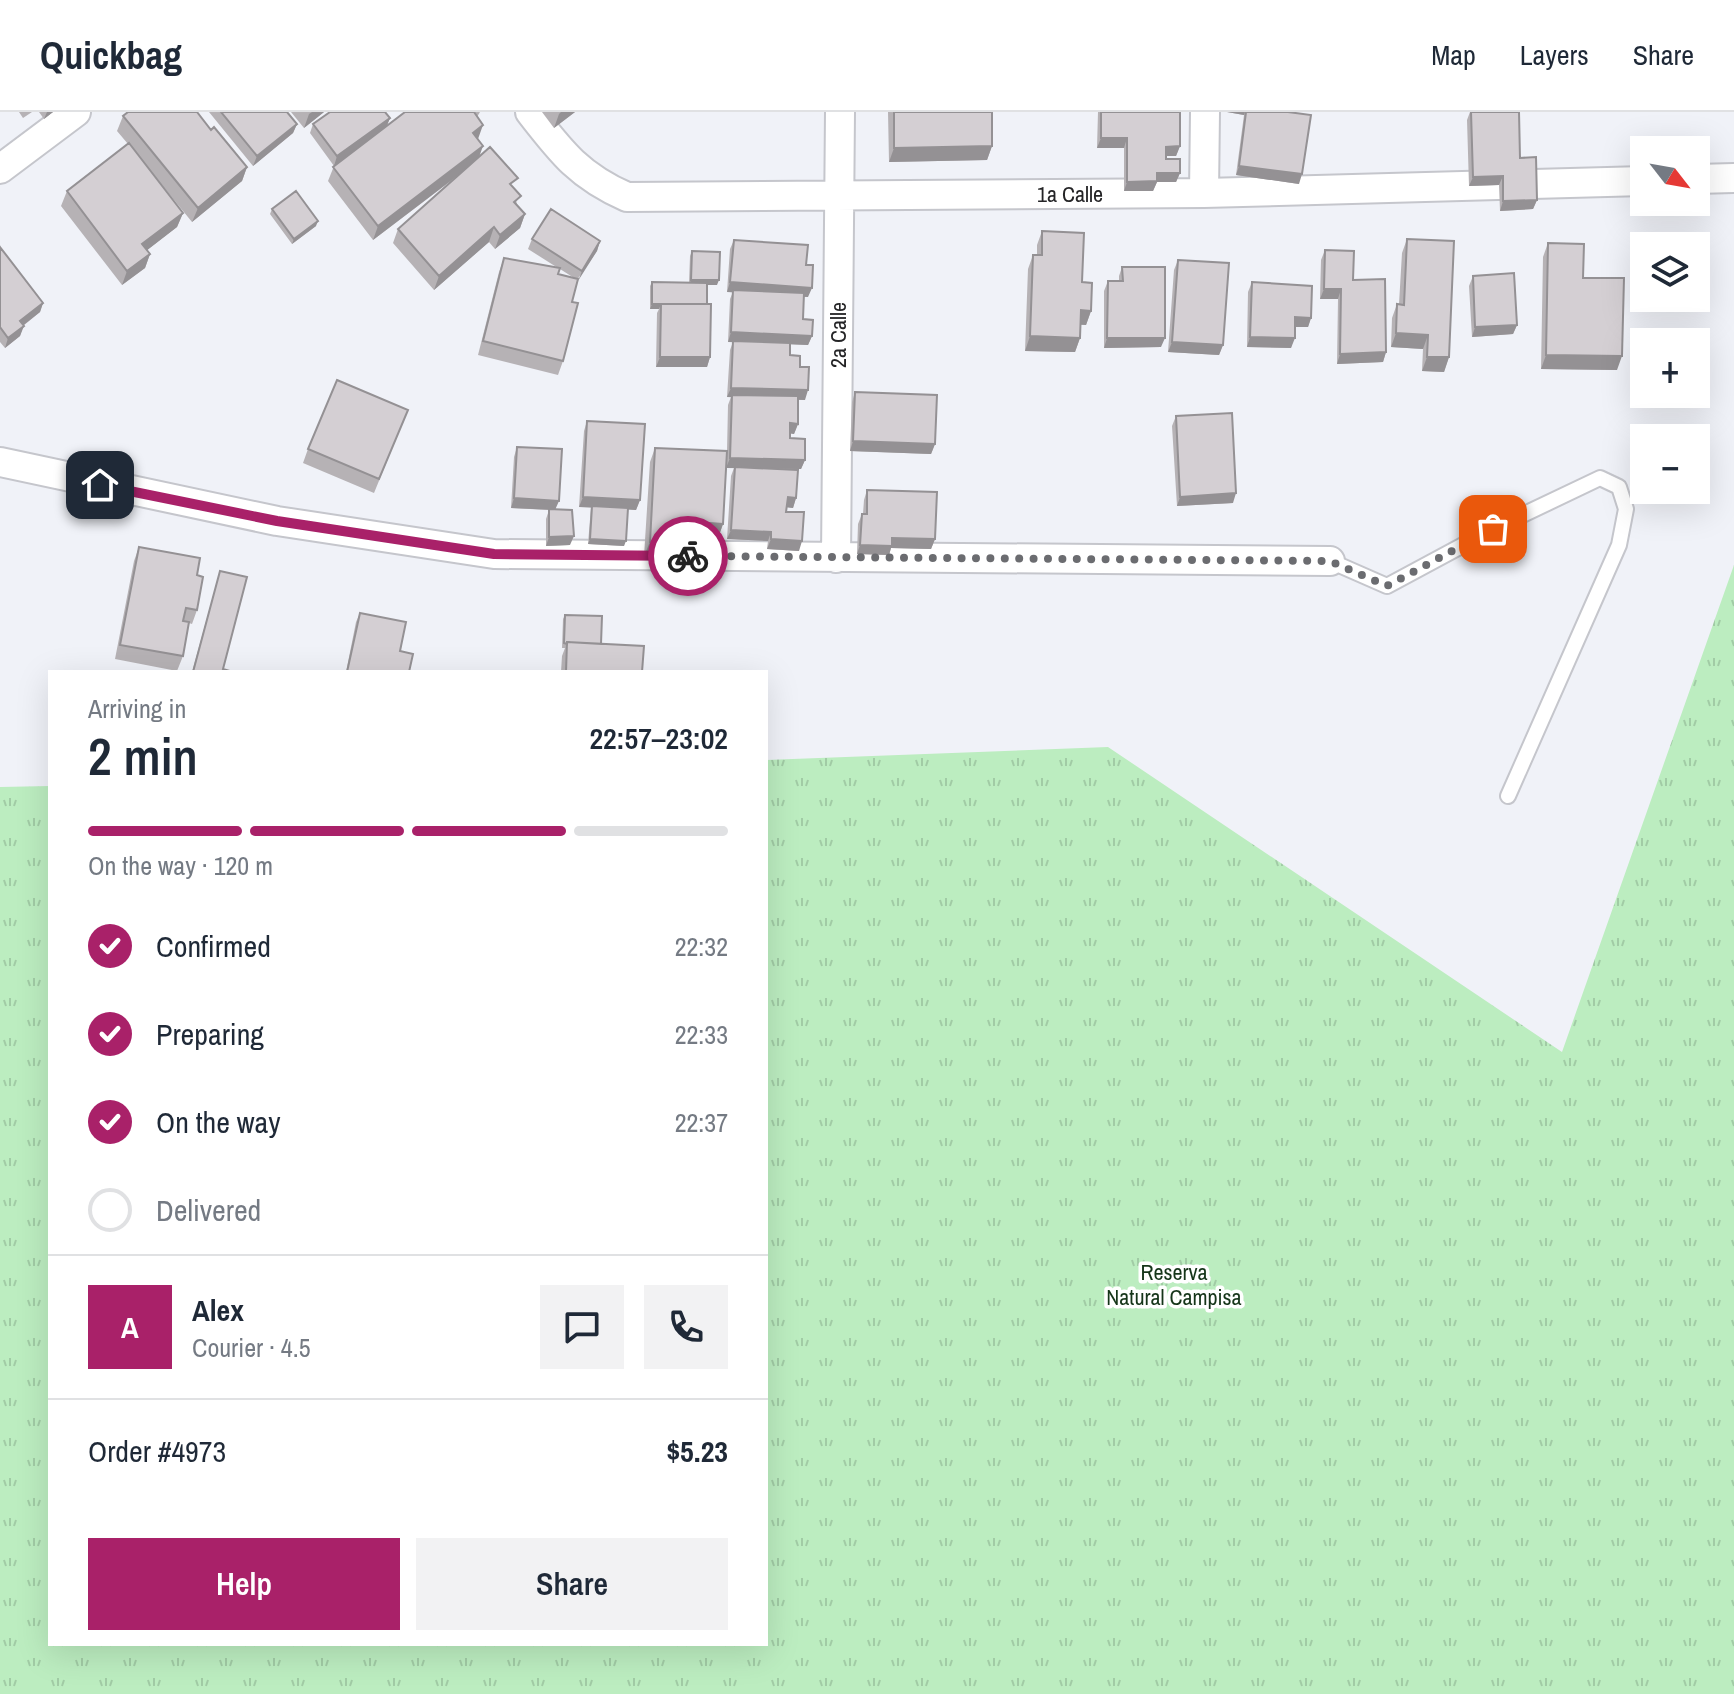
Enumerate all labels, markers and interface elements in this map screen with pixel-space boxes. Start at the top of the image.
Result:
text: Quickbag [40,30,182,81]
text: Map [1431,36,1476,74]
text: Layers [1520,36,1589,74]
text: Share [1633,36,1694,74]
north arrow [1630,136,1710,216]
map controls [1630,136,1710,504]
street label: 1a Calle [1037,179,1103,209]
button: layers [1630,232,1710,312]
street label: 2a Calle [823,302,853,368]
button: + [1630,328,1710,408]
button: − [1630,424,1710,504]
pin [66,451,134,519]
icon: home [78,463,122,507]
pin [1459,495,1527,563]
icon: bag [1471,507,1515,551]
courier [648,516,728,596]
icon: bike [666,534,710,578]
text: Arriving in [88,691,186,726]
text: 22:57–23:02 [589,718,728,758]
text: 2 min [88,721,198,791]
text: On the way · 120 m [88,848,273,883]
icon: check [88,924,132,968]
text: Confirmed [156,926,271,966]
text: 22:32 [675,929,728,964]
icon: check [88,1012,132,1056]
text: Preparing [156,1014,264,1054]
text: 22:33 [675,1017,728,1052]
icon: check [88,1100,132,1144]
text: On the way [156,1102,280,1142]
text: 22:37 [675,1105,728,1140]
text: Delivered [156,1190,261,1230]
park label: Reserva Natural Campisa [1106,1257,1242,1312]
button: chat [540,1285,624,1369]
button: phone [644,1285,728,1369]
text: Alex [192,1290,244,1330]
text: A [121,1307,139,1347]
text: Courier · 4.5 [192,1330,311,1365]
text: Order #4973 [88,1431,226,1471]
text: $5.23 [666,1431,728,1471]
button: Help [88,1538,400,1630]
button: Share [416,1538,728,1630]

